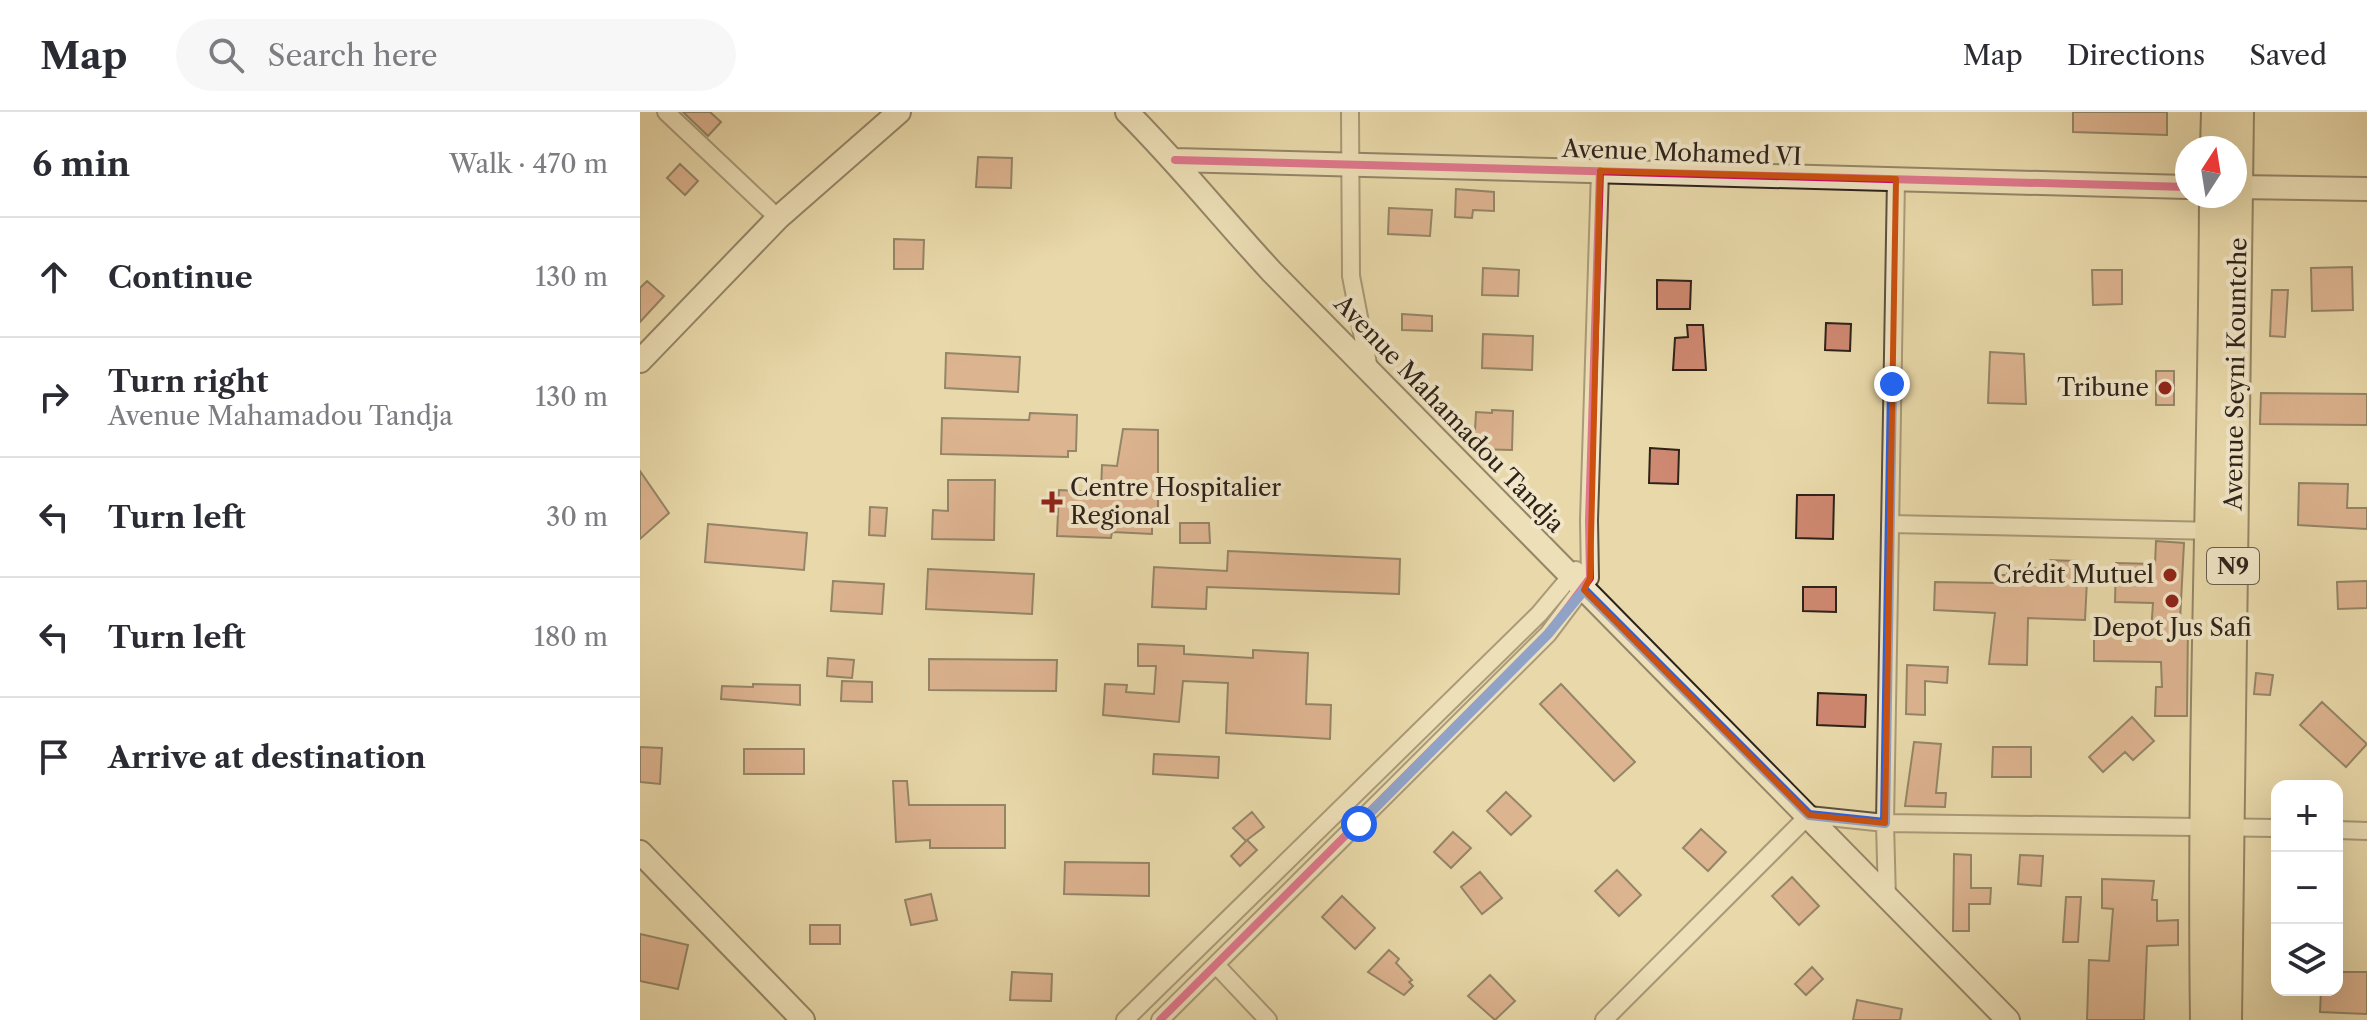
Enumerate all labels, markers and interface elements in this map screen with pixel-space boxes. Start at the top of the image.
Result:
search box [176,19,736,91]
text: Map [40,32,128,79]
icon: search [204,33,248,77]
text: Search here [268,37,438,74]
text: Map [1963,38,2023,72]
text: Directions [2067,38,2205,72]
text: Saved [2249,38,2327,72]
street label: Avenue Mohamed VI [1561,134,1802,171]
north arrow [2175,136,2247,208]
text: 6 min [32,143,130,185]
text: Walk · 470 m [449,148,608,180]
street label: Avenue Seyni Kountche [2219,237,2252,512]
icon: ahead [32,255,76,299]
text: Continue [108,259,253,296]
text: 130 m [535,261,608,293]
street label: Avenue Mahamadou Tandja [1328,288,1571,539]
text: Turn right [108,363,268,400]
route end [1874,366,1910,402]
place label: Tribune [2057,373,2149,402]
icon: right [32,375,76,419]
marker: Tribune [2156,379,2174,397]
text: 130 m [535,381,608,413]
text: Avenue Mahamadou Tandja [108,400,453,432]
place label: Centre Hospitalier Regional [1070,473,1281,530]
marker: Centre Hospitalier Regional [1041,491,1063,513]
icon: left [32,495,76,539]
text: Turn left [108,499,245,536]
text: 30 m [546,501,608,533]
road number: N9 [2207,548,2259,584]
place label: Crédit Mutuel [1993,560,2154,589]
marker: Crédit Mutuel [2161,566,2179,584]
marker: Depot Jus Safi [2163,592,2181,610]
place label: Depot Jus Safi [2092,613,2252,642]
icon: left [32,615,76,659]
text: Turn left [108,619,245,656]
text: 180 m [534,621,608,653]
icon: arrive [32,735,76,779]
text: Arrive at destination [108,739,426,776]
map controls [2271,780,2343,996]
button: + [2271,780,2343,852]
route start [1341,806,1377,842]
button: − [2271,852,2343,924]
button: layers [2271,924,2343,996]

